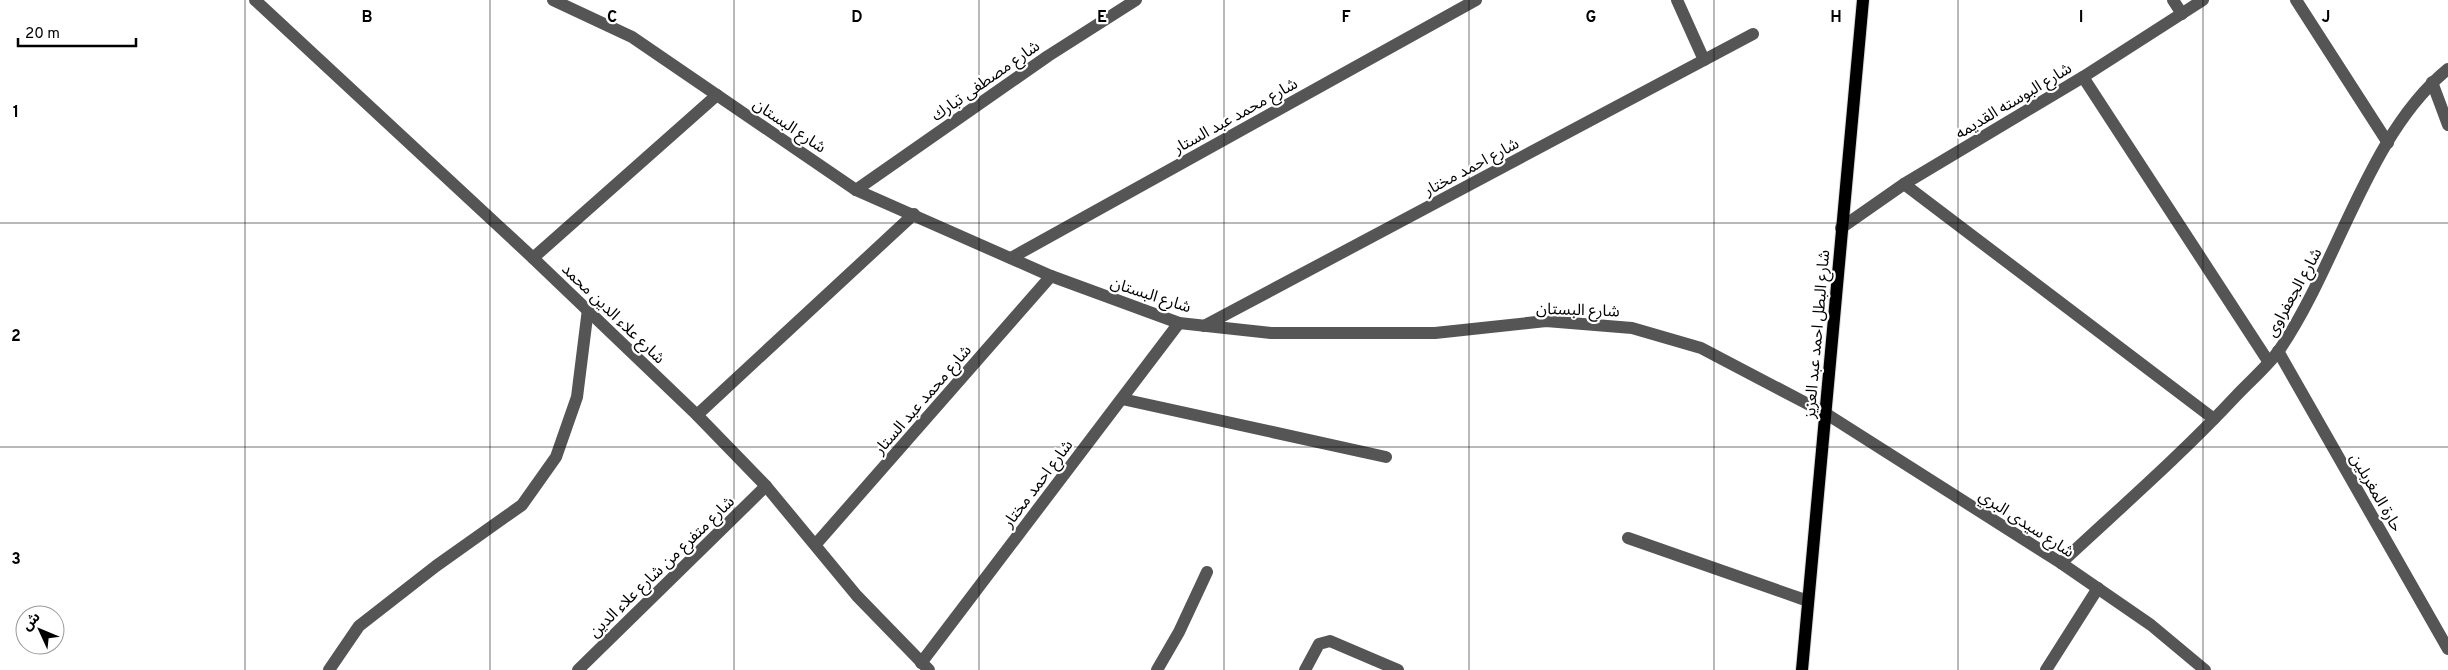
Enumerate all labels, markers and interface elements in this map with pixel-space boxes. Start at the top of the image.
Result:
text: B [361,8,373,28]
text: C [607,8,617,28]
text: D [851,8,863,28]
text: E [1097,8,1107,28]
text: F [1341,8,1351,28]
text: G [1586,8,1596,28]
text: H [1830,8,1842,28]
text: I [2079,8,2083,28]
text: J [2322,8,2330,28]
scale bar [18,15,135,47]
text: 20 m [25,25,60,44]
street label: شارع مصطفى تبارك [928,37,1045,127]
street label: شارع البوسته القديمه [1952,59,2076,145]
street label: شارع محمد عبد الستار [1169,74,1302,161]
street label: شارع البستان [748,95,829,159]
text: 1 [13,103,19,123]
street label: شارع احمد مختار [1420,134,1523,203]
street label: شارع الجعفراوى [2262,245,2328,341]
street label: شارع البطل احمد عبد العزيز [1801,249,1836,420]
street label: شارع علاء الدين محمد [556,260,668,370]
street label: شارع البستان [1107,273,1193,319]
street label: شارع البستان [1536,300,1620,323]
text: 2 [11,327,21,347]
street label: شارع محمد عبد الستار [870,341,977,461]
street label: شارع احمد مختار [998,436,1079,533]
street label: حارة المغربلين [2345,450,2406,536]
street label: شارع سيدى البري [1974,486,2077,564]
street label: شارع متفرع من شارع علاء الدين [585,492,740,643]
text: 3 [11,550,21,570]
north arrow [15,605,65,655]
text: ش [19,609,45,635]

